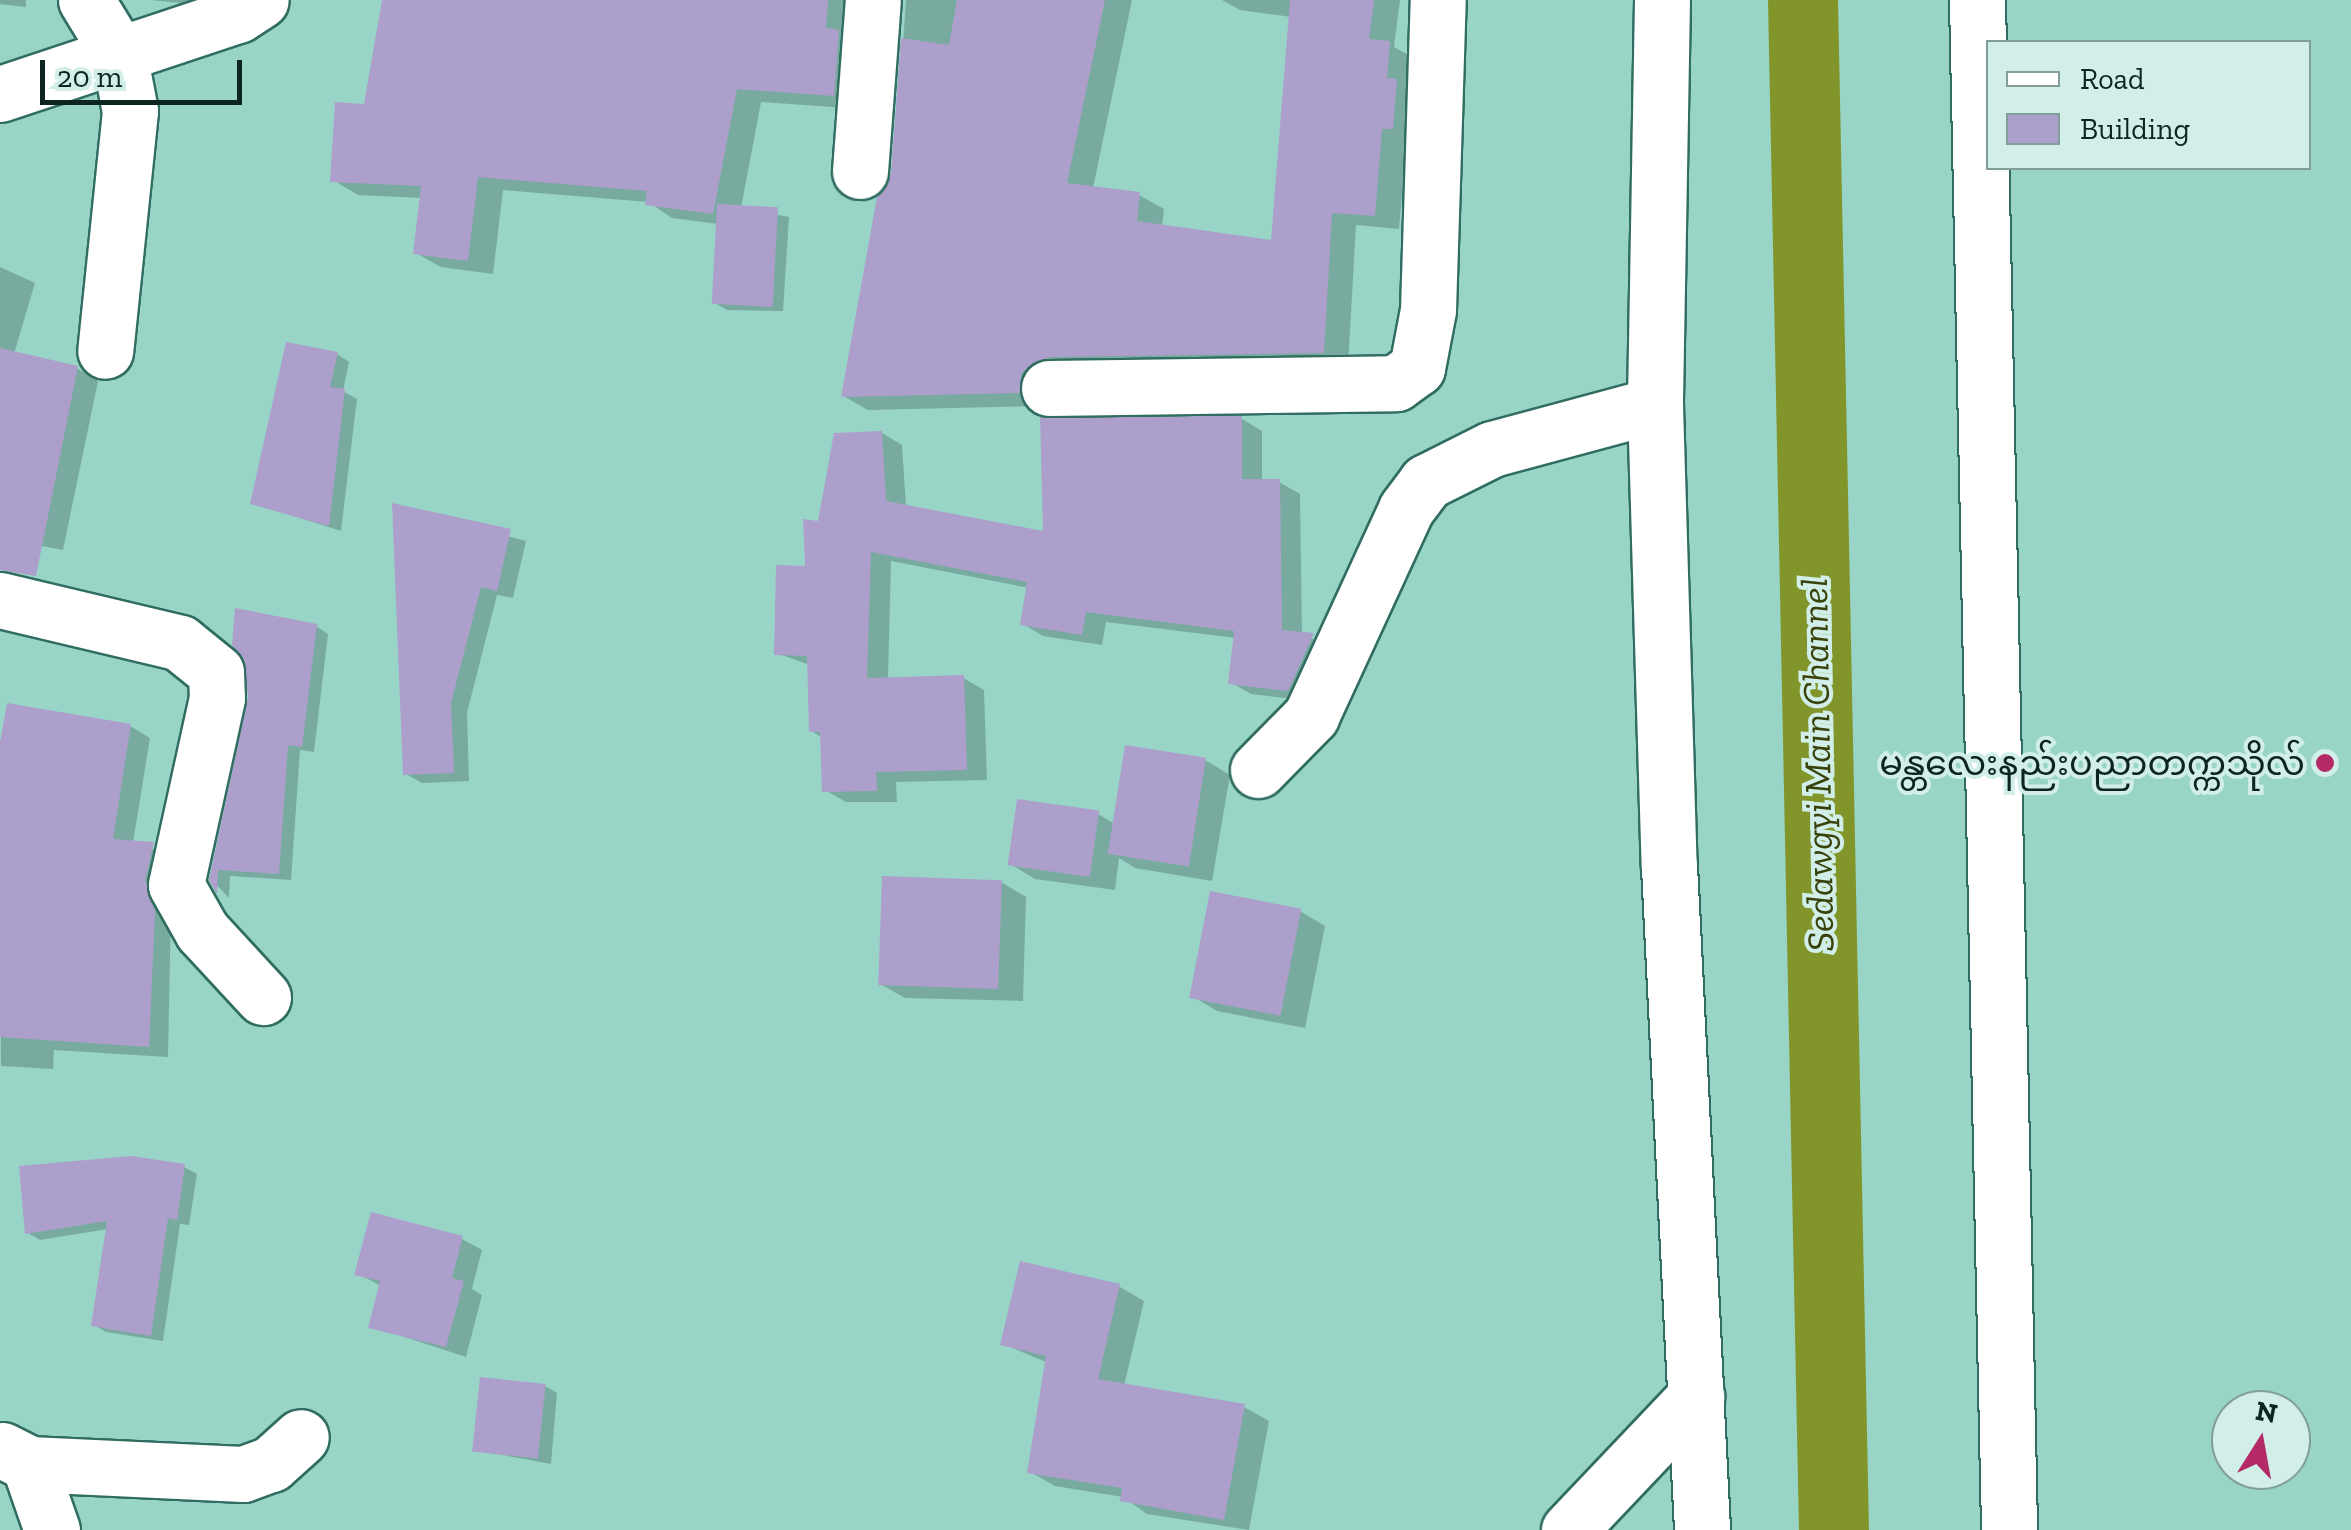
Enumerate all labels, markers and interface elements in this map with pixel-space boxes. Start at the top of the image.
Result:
scale bar [45,40,248,102]
legend [1986,40,2311,170]
text: 20 m [57,59,122,95]
text: Road [2080,61,2145,97]
text: Building [2080,111,2190,147]
water label: Sedawgyi Main Channel [1792,578,1844,952]
place label: မန္တလေးနည်းပညာတက္ကသိုလ် [1879,742,2305,784]
marker: မန္တလေးနည်းပညာတက္ကသိုလ် [2314,752,2336,774]
north arrow [2211,1390,2311,1490]
text: N [2253,1394,2280,1430]

